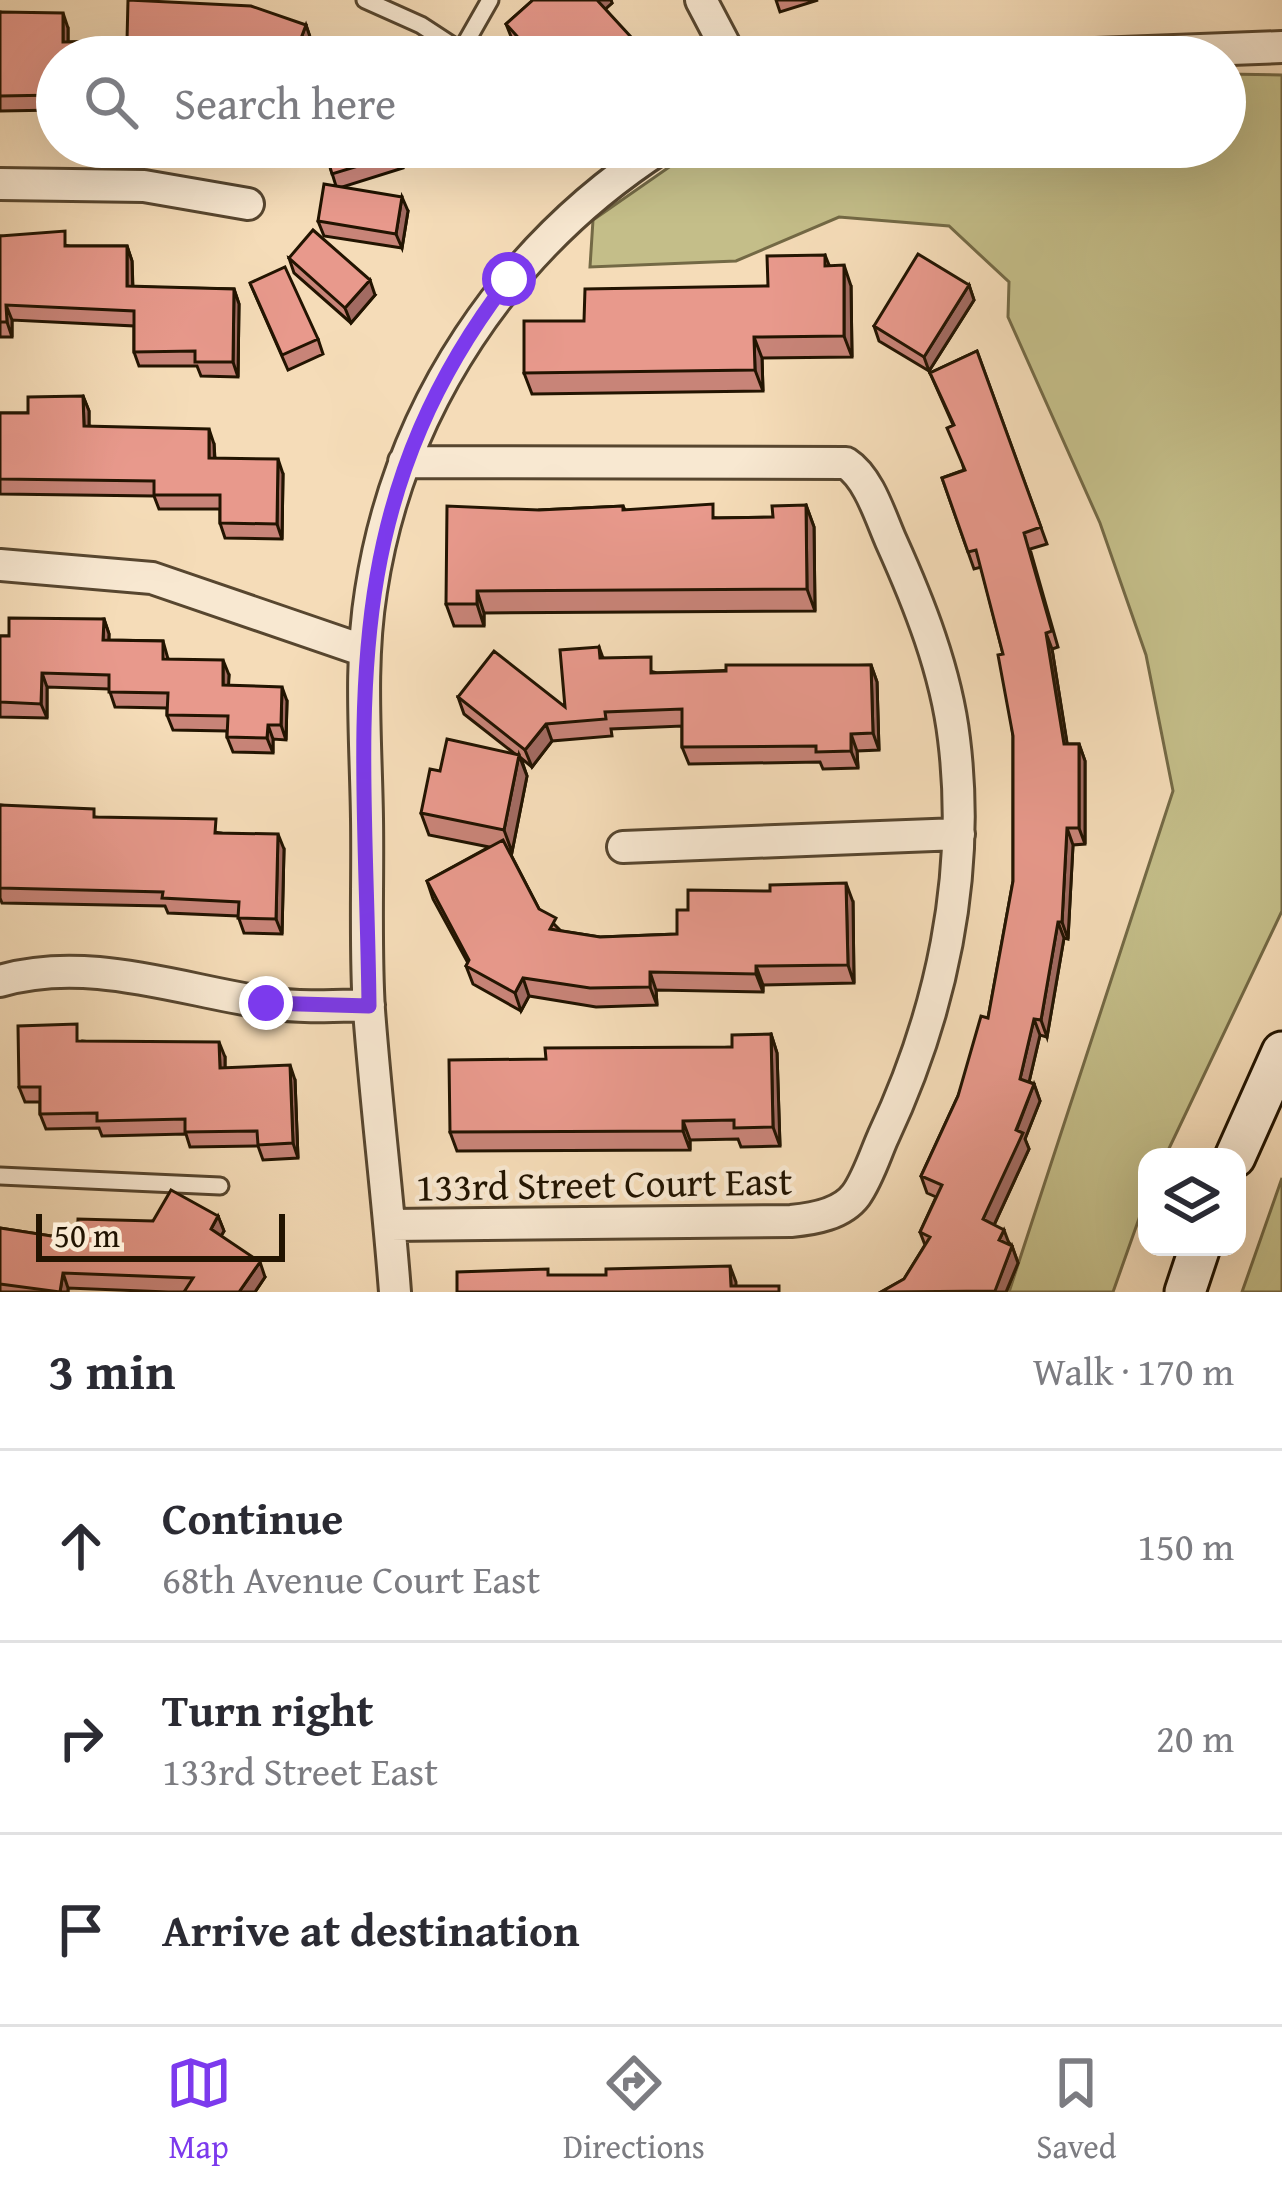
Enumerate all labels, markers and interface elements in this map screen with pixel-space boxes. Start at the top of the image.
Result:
search box [36,36,1246,168]
icon: search [78,69,144,135]
text: Search here [174,70,396,135]
route start [482,252,536,306]
route end [239,976,293,1030]
map controls [1138,1148,1246,1256]
button: layers [1138,1148,1246,1256]
street label: 133rd Street Court East [415,1151,793,1215]
scale bar [36,1208,285,1261]
text: 50 m [54,1211,120,1259]
text: 3 min [48,1333,175,1408]
text: Walk · 170 m [1033,1342,1234,1399]
text: Continue [162,1485,343,1550]
icon: ahead [48,1513,114,1579]
text: 150 m [1137,1517,1234,1574]
text: 68th Avenue Court East [162,1550,540,1607]
text: Turn right [162,1677,374,1742]
icon: right [48,1705,114,1771]
text: 20 m [1156,1709,1234,1766]
text: 133rd Street East [162,1742,438,1799]
icon: arrive [48,1897,114,1963]
text: Arrive at destination [162,1897,580,1962]
tab: Map [166,2050,232,2170]
tab: Directions [563,2050,705,2170]
tab: Saved [1036,2050,1116,2170]

